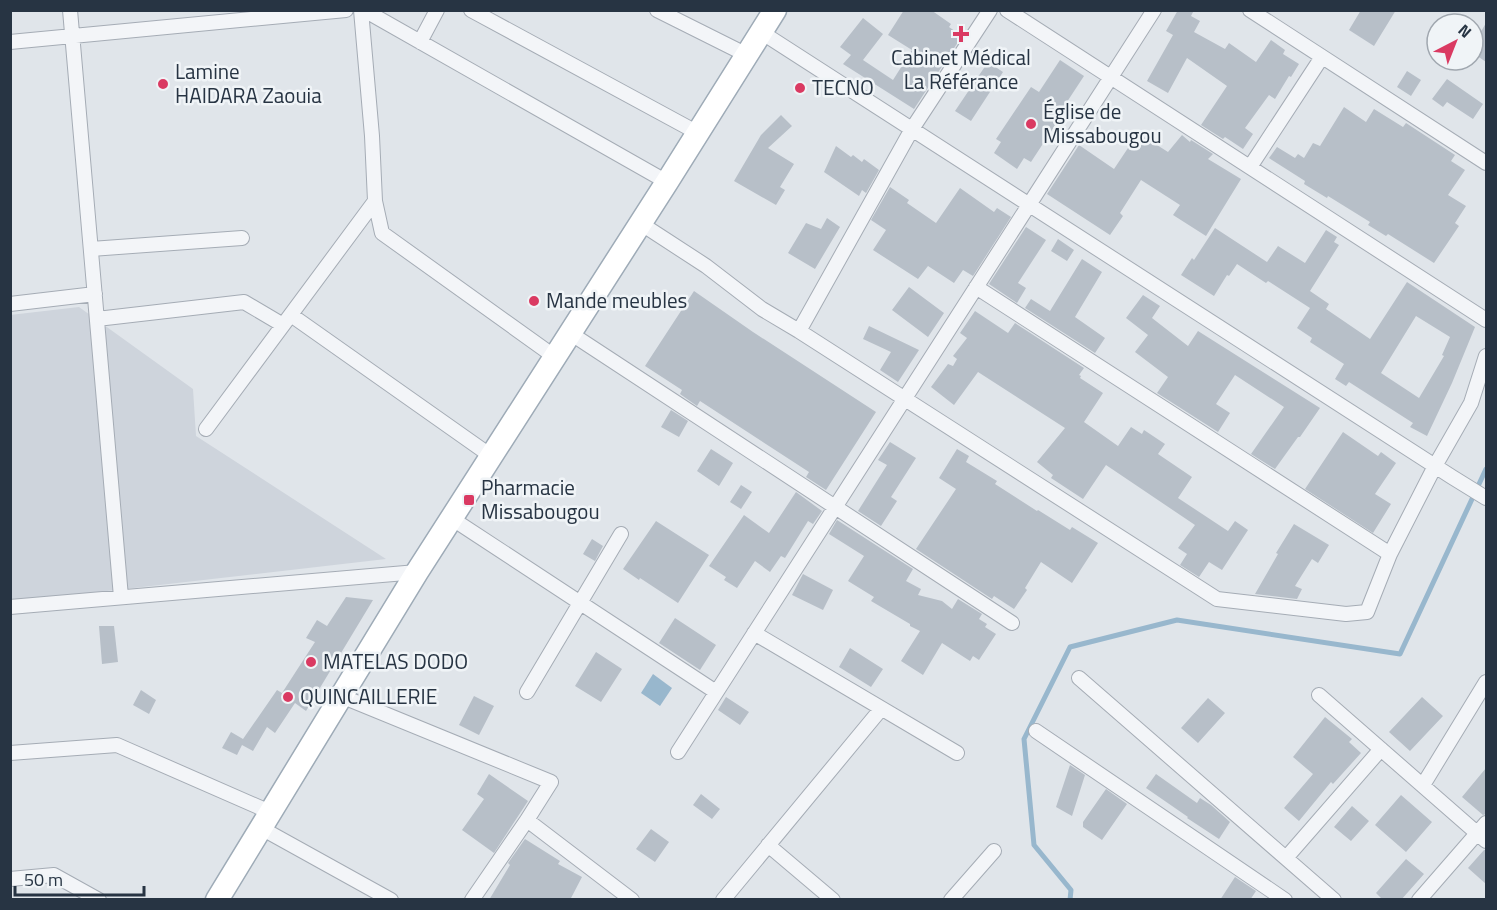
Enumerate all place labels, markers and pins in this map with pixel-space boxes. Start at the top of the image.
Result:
marker: Cabinet Médical La Référance [952,25,970,43]
place label: Cabinet Médical La Référance [891,41,1031,97]
place label: Lamine HAIDARA Zaouia [175,55,322,111]
place label: TECNO [812,71,874,103]
marker: Lamine HAIDARA Zaouia [156,77,170,91]
marker: TECNO [793,81,807,95]
place label: Église de Missabougou [1043,95,1162,151]
marker: Église de Missabougou [1024,117,1038,131]
place label: Mande meubles [546,284,687,316]
marker: Mande meubles [527,294,541,308]
place label: Pharmacie Missabougou [481,471,600,527]
marker: Pharmacie Missabougou [462,493,476,507]
place label: MATELAS DODO [323,645,468,677]
marker: MATELAS DODO [304,655,318,669]
place label: QUINCAILLERIE [300,680,437,712]
marker: QUINCAILLERIE [281,690,295,704]

